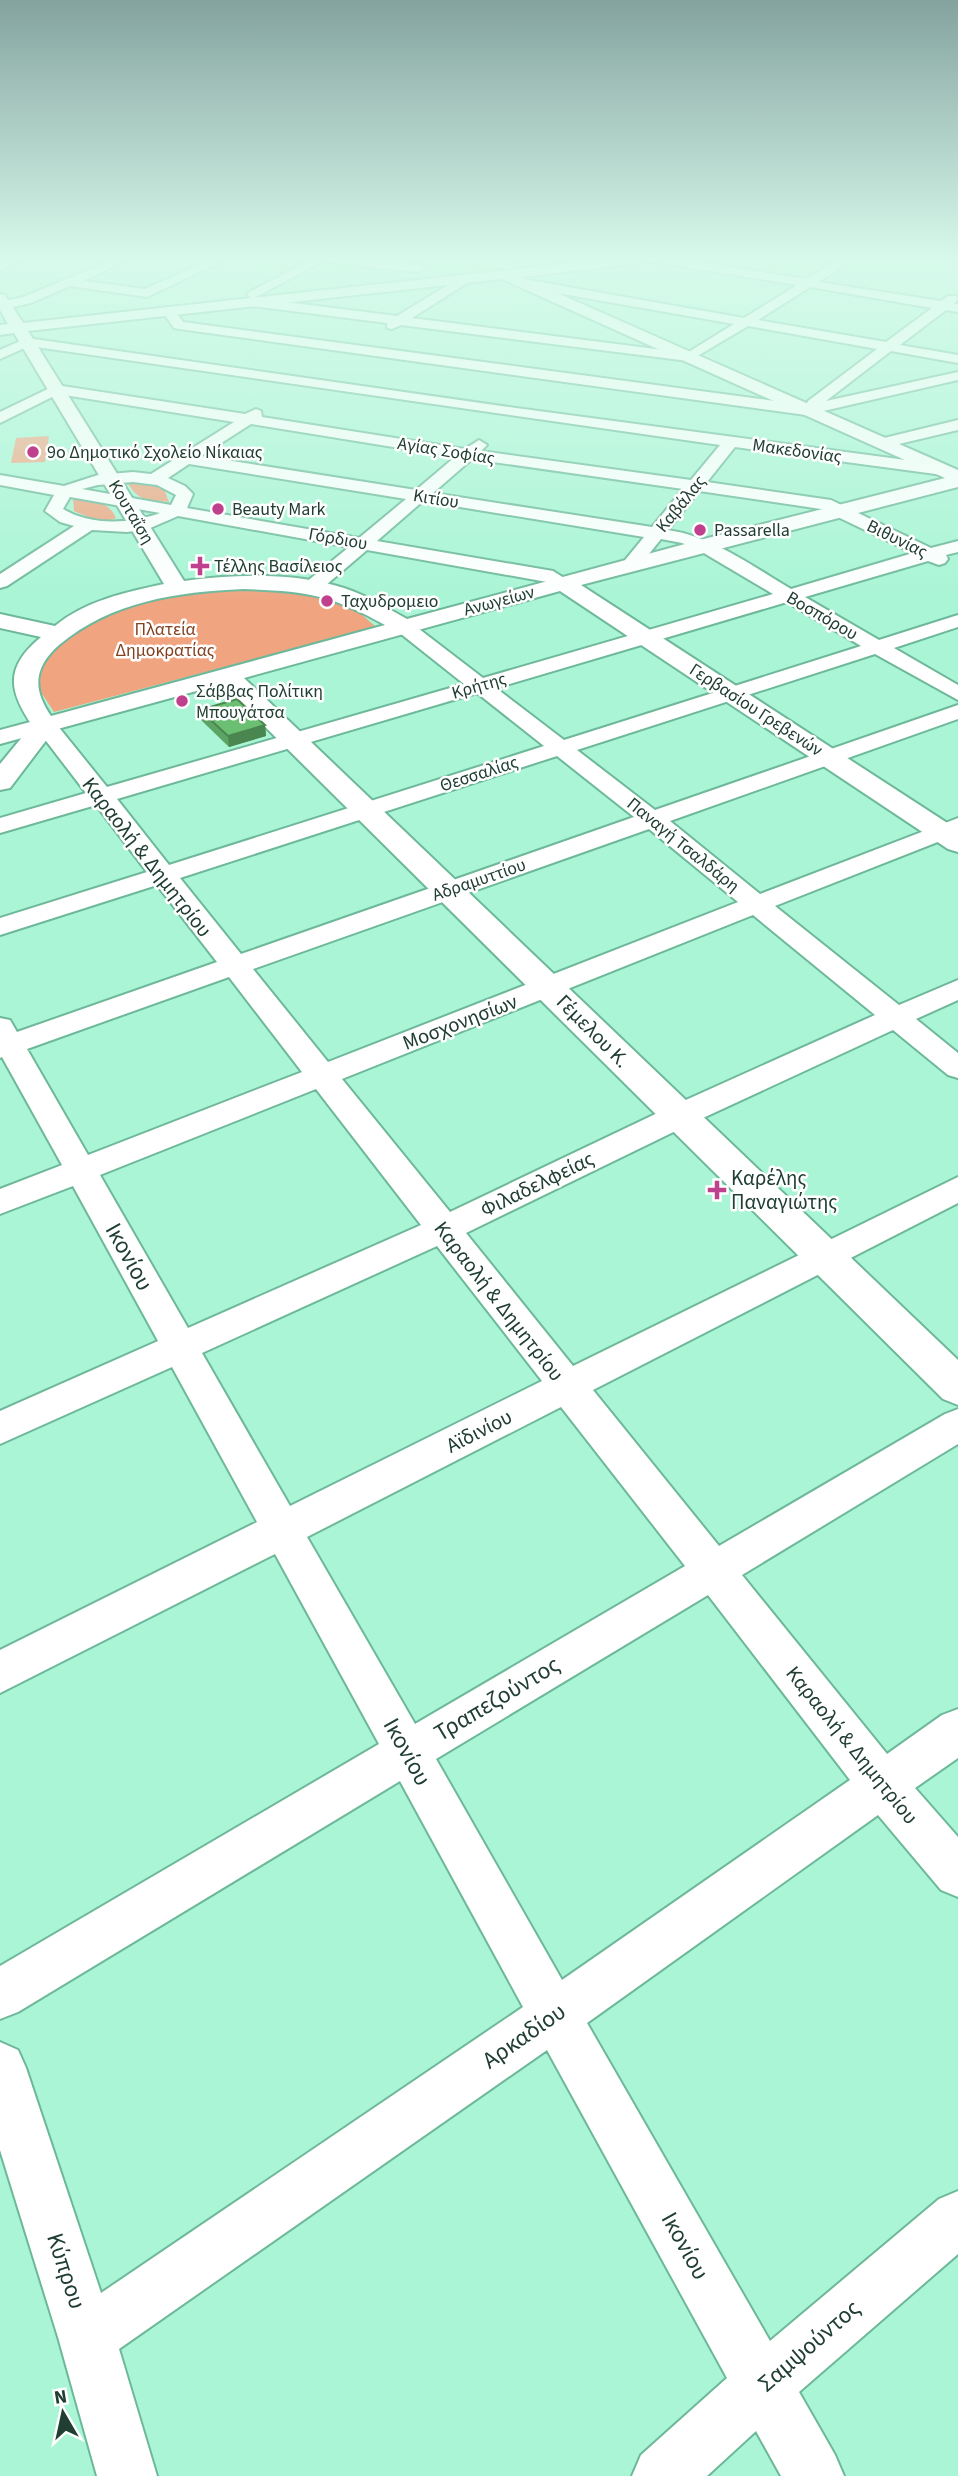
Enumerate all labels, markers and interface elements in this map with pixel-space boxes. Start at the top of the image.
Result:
street label: Αγίας Σοφίας [396,431,497,471]
street label: Μακεδονίας [751,432,843,470]
place label: 9o Δημοτικό Σχολείο Νίκαιας [47,440,263,465]
marker: 9o Δημοτικό Σχολείο Νίκαιας [25,444,41,460]
street label: Καβάλας [650,470,712,538]
street label: Κουταΐση [102,475,160,549]
street label: Κιτίου [411,483,461,515]
place label: Beauty Mark [232,497,326,522]
marker: Beauty Mark [210,501,226,517]
street label: Βιθυνίας [862,514,932,565]
place label: Passarella [714,518,790,543]
street label: Γόρδιου [307,522,369,556]
marker: Passarella [692,522,708,538]
place label: Τέλλης Βασίλειος [214,554,343,579]
marker: Τέλλης Βασίλειος [192,558,208,574]
street label: Ανωγείων [461,579,538,622]
street label: Βοσπόρου [782,585,862,647]
place label: Ταχυδρομειο [341,589,438,614]
marker: Ταχυδρομειο [319,593,335,609]
park label: Πλατεία Δημοκρατίας [115,617,215,663]
street label: Γερβασίου Γρεβενών [684,657,828,763]
street label: Κρήτης [449,666,509,706]
place label: Σάββας Πολίτικη Μπουγάτσα [196,679,323,725]
marker: Σάββας Πολίτικη Μπουγάτσα [174,693,190,709]
street label: Θεσσαλίας [437,750,521,798]
street label: Καραολή & Δημητρίου [75,771,219,943]
street label: Παναγή Τσαλδάρη [621,792,745,898]
street label: Αδραμυττίου [429,852,529,908]
street label: Μοσχονησίων [398,986,522,1058]
street label: Γέμελου Κ. [550,988,636,1074]
street label: Φιλαδελφείας [475,1144,599,1224]
place label: Καρέλης Παναγιώτης [731,1163,837,1217]
marker: Καρέλης Παναγιώτης [709,1182,725,1198]
street label: Καραολή & Δημητρίου [427,1215,571,1387]
street label: Ικονίου [96,1217,162,1297]
street label: Αϊδινίου [441,1402,517,1460]
street label: Τραπεζούντος [427,1648,567,1750]
street label: Καραολή & Δημητρίου [779,1659,925,1831]
street label: Ικονίου [374,1712,440,1792]
street label: Αρκαδίου [475,1994,573,2078]
street label: Ικονίου [652,2206,718,2286]
street label: Κύπρου [37,2229,95,2313]
street label: Σαμψούντος [750,2291,868,2401]
north arrow [28,2378,98,2448]
text: N [52,2383,69,2412]

